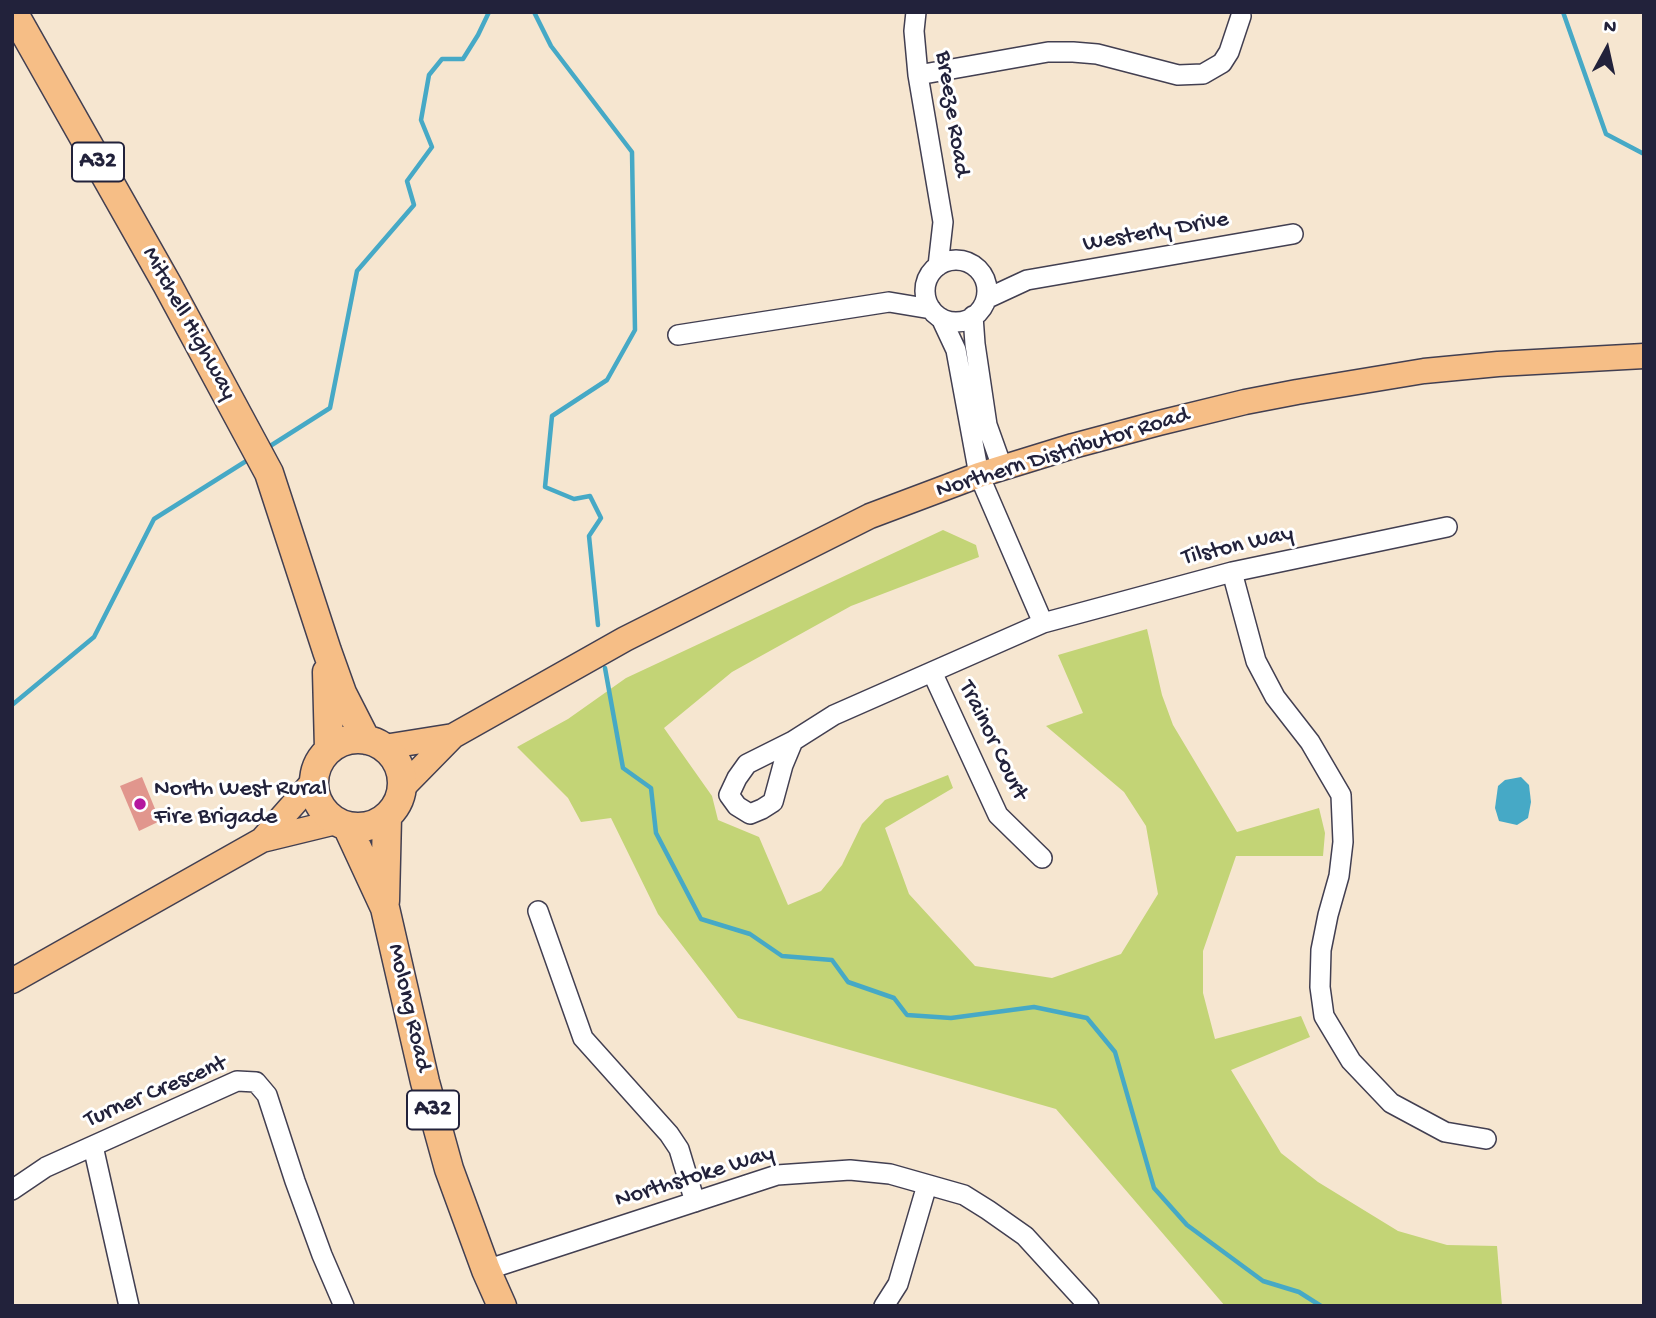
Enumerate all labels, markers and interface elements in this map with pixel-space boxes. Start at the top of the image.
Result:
north arrow [1572,14,1642,84]
text: N [1602,15,1618,40]
street label: Breeze Road [927,49,975,179]
road number: A32 [72,142,124,182]
street label: Westerly Drive [1081,206,1231,260]
street label: Mitchell Highway [134,242,242,406]
street label: Northern Distributor Road [933,402,1193,506]
street label: Tilston Way [1179,520,1297,574]
street label: Trainor Court [951,677,1033,805]
place label: North West Rural Fire Brigade [154,776,327,832]
marker: North West Rural Fire Brigade [132,796,148,812]
street label: Molong Road [379,941,437,1075]
street label: Turner Crescent [81,1050,231,1136]
road number: A32 [407,1091,459,1130]
street label: Northstoke Way [612,1140,778,1216]

